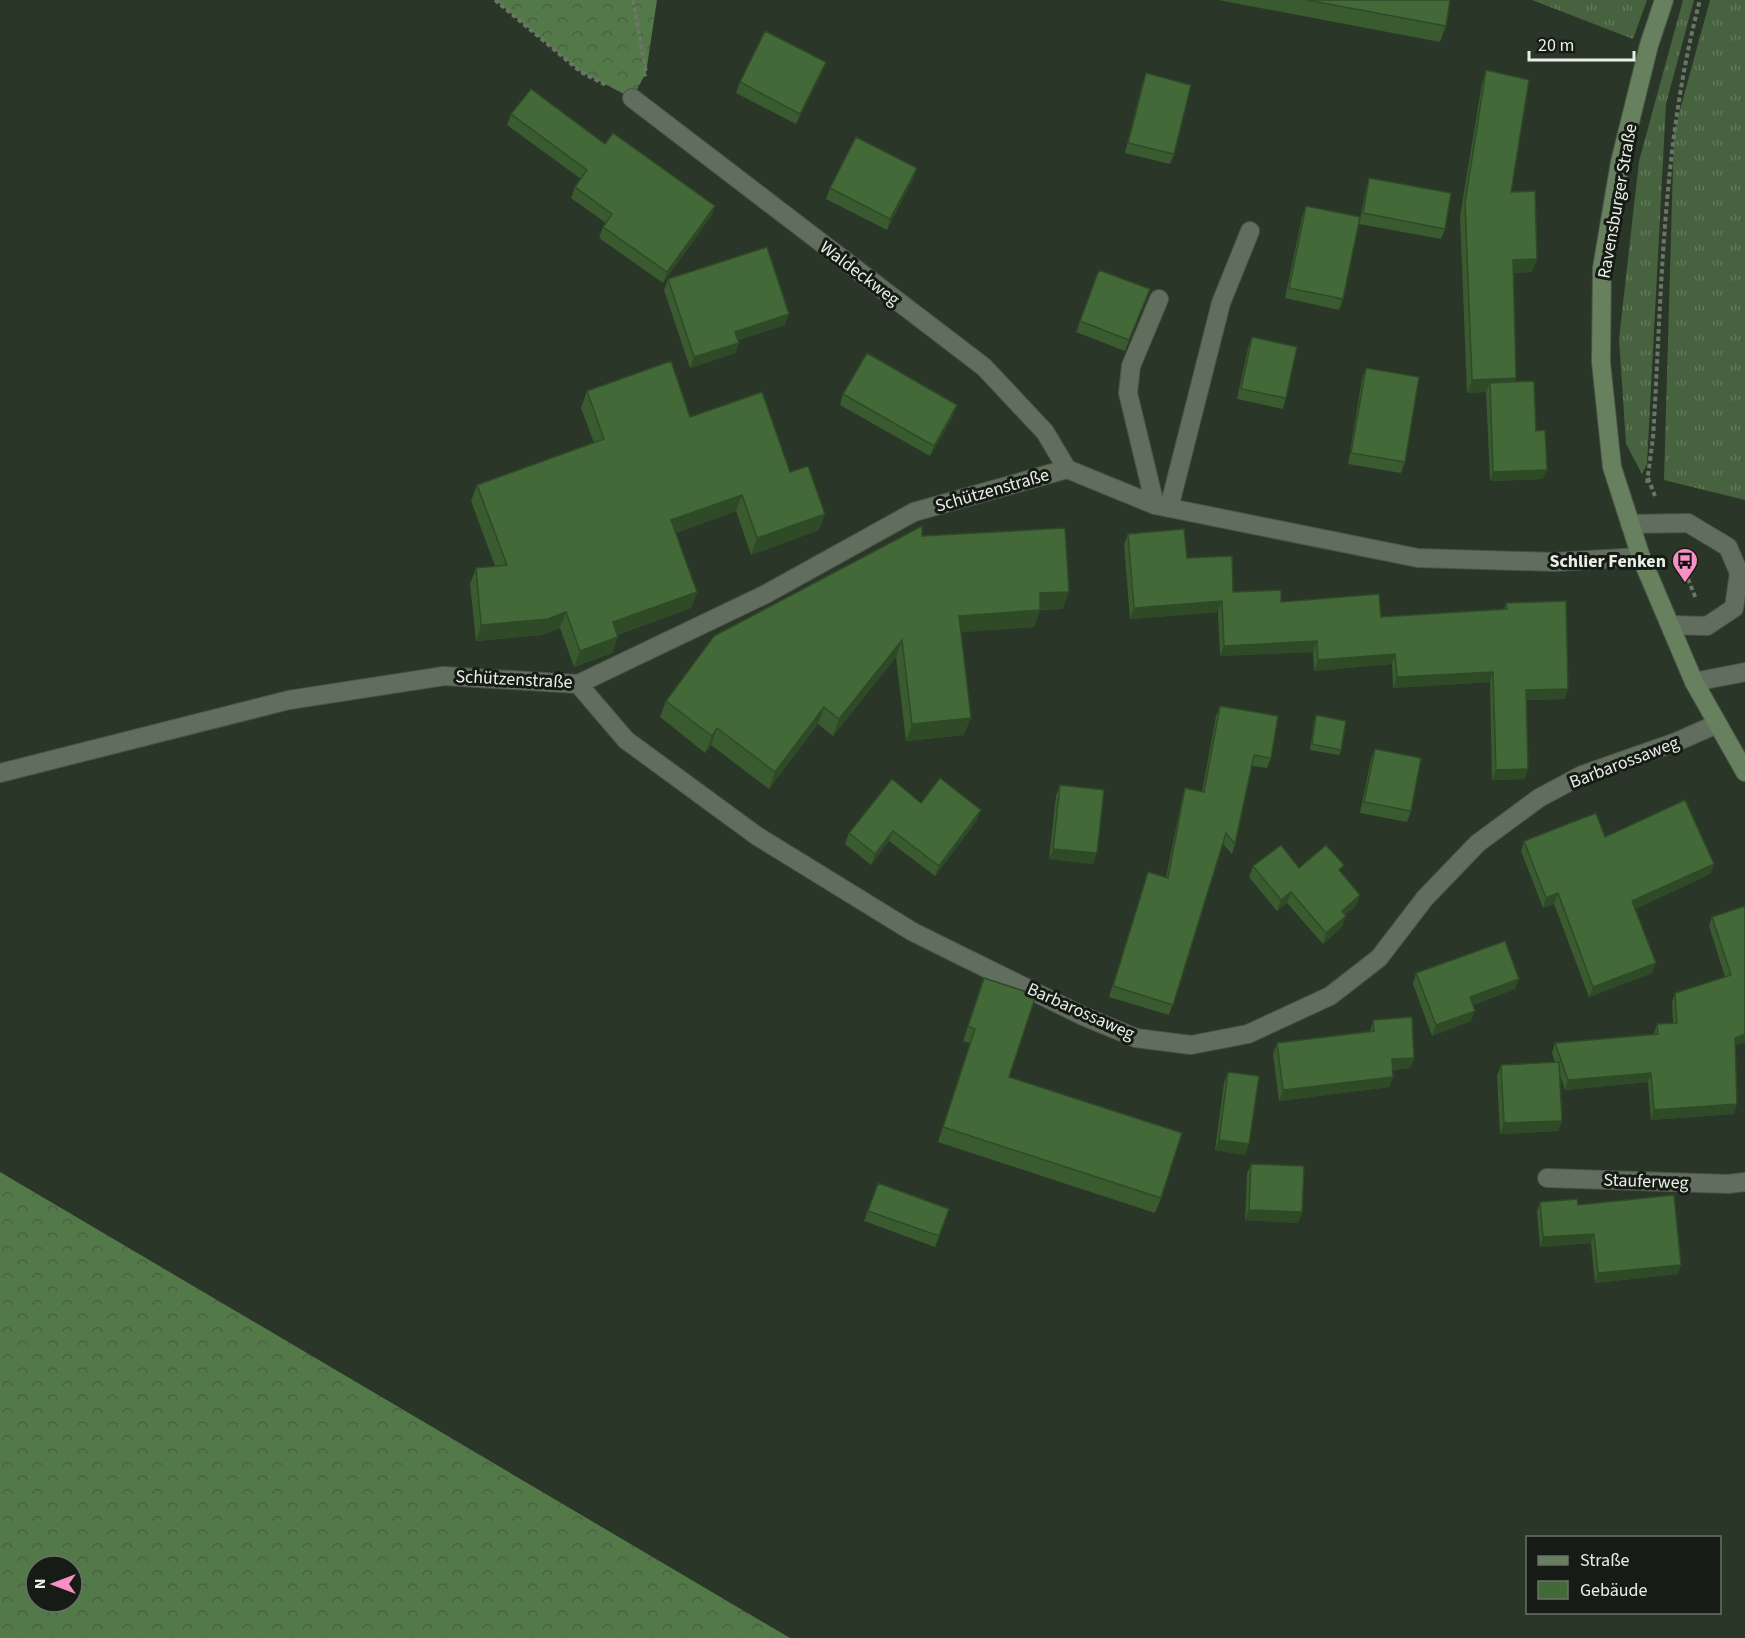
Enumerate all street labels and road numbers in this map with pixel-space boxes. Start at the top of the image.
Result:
street label: Ravensburger Straße [1592,122,1643,280]
street label: Waldeckweg [815,235,905,312]
street label: Schützenstraße [932,462,1052,519]
street label: Schützenstraße [455,664,573,695]
street label: Barbarossaweg [1566,730,1682,795]
street label: Barbarossaweg [1023,977,1139,1046]
street label: Stauferweg [1603,1168,1689,1195]

